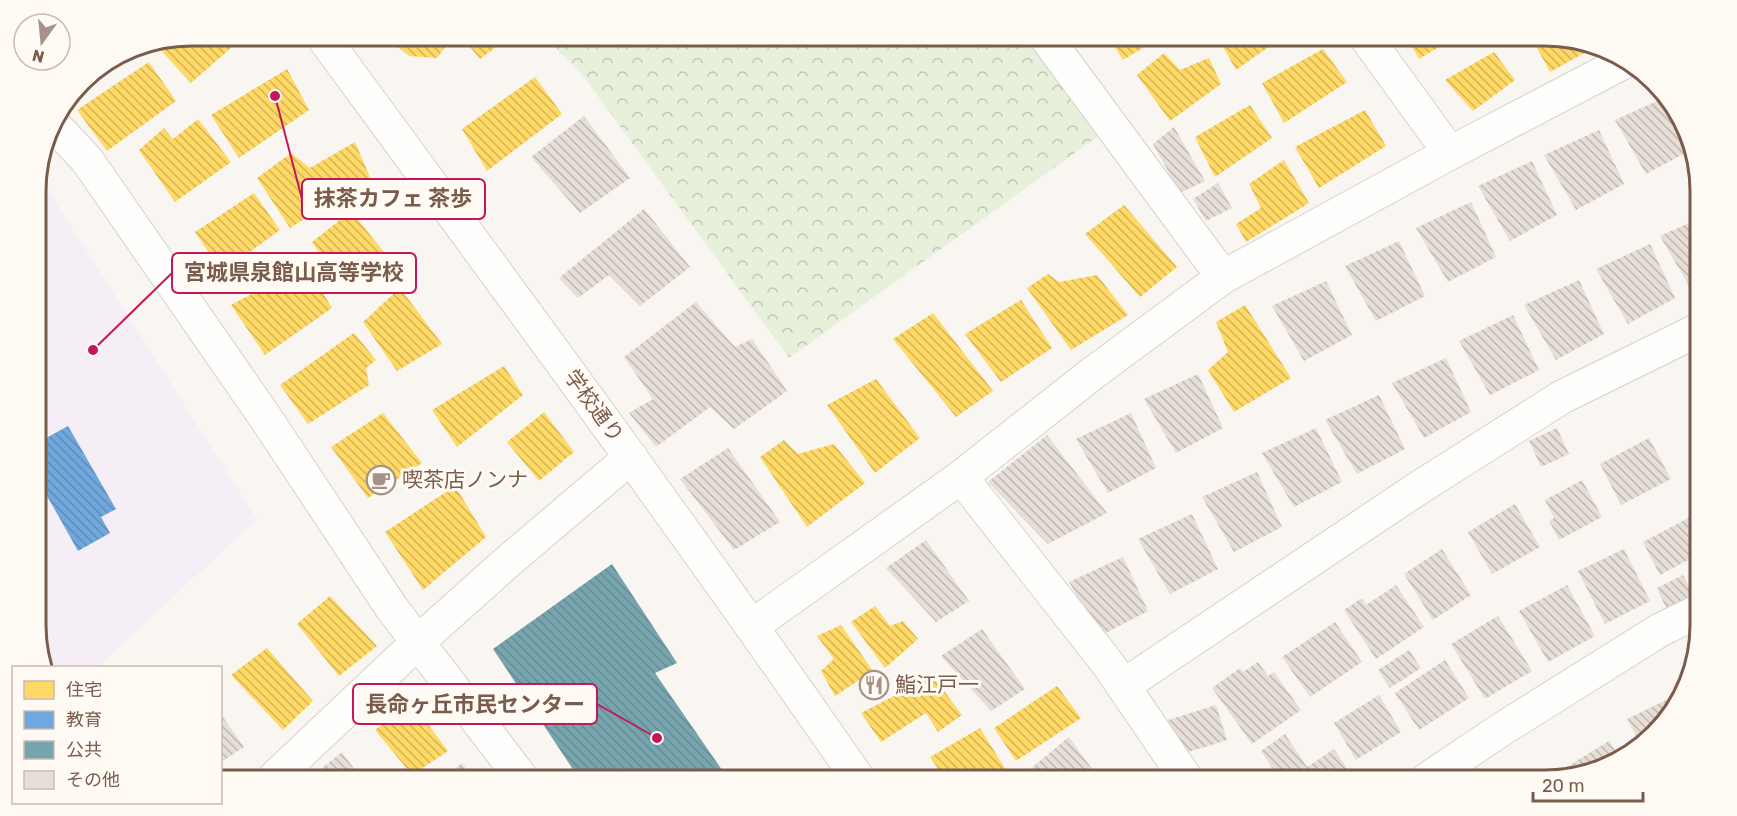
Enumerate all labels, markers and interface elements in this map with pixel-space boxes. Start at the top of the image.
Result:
north arrow [12,12,72,72]
text: N [30,45,46,67]
callout: 抹茶カフェ 茶歩 [302,179,485,219]
text: 抹茶カフェ 茶歩 [314,185,472,212]
callout: 宮城県泉館山高等学校 [172,253,416,293]
text: 宮城県泉館山高等学校 [184,259,404,286]
street label: 学校通り [560,364,629,447]
cafe icon: 喫茶店ノンナ [365,464,397,496]
place label: 喫茶店ノンナ [402,467,528,492]
legend [12,666,222,804]
restaurant icon: 鮨江戸一 [858,669,890,701]
place label: 鮨江戸一 [895,672,979,697]
text: 住宅 [66,679,102,701]
callout: 長命ヶ丘市民センター [353,684,597,724]
text: 長命ヶ丘市民センター [365,691,585,718]
text: 教育 [66,709,102,731]
text: 公共 [66,739,102,761]
scale bar [1533,765,1642,803]
text: その他 [66,769,120,791]
text: 20 m [1542,775,1584,797]

